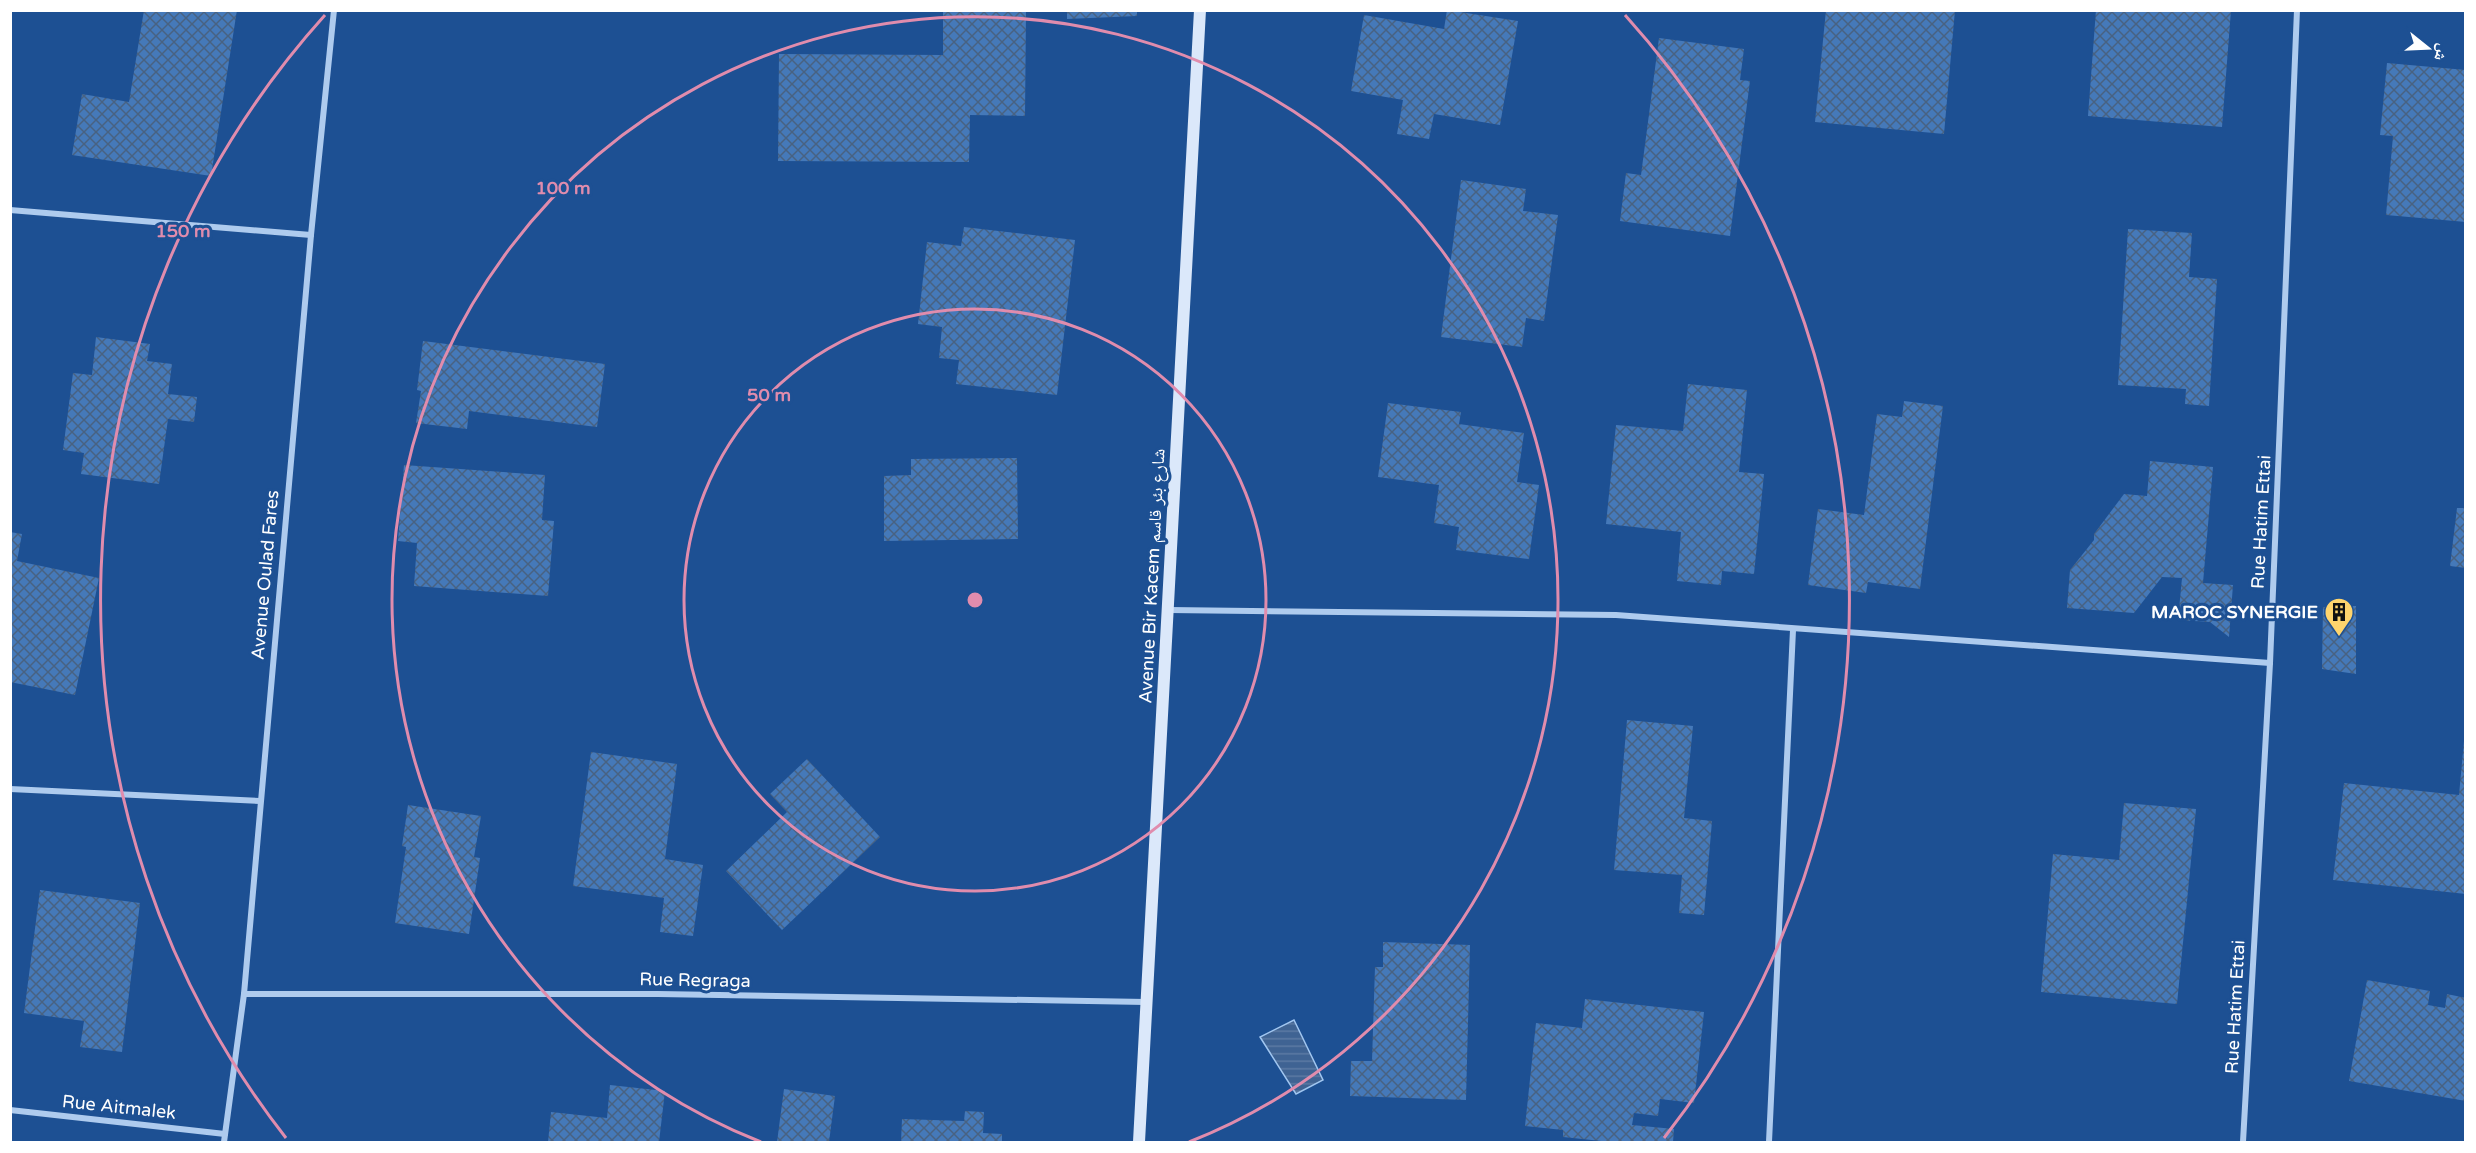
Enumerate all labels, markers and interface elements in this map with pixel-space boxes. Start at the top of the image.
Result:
north arrow [2398,18,2458,78]
text: ش [2429,41,2453,64]
text: 100 m [535,177,591,199]
text: 150 m [155,220,211,242]
text: 50 m [747,384,791,406]
street label: Avenue Bir Kacem شارع بئر قاسم [1134,448,1171,704]
street label: Rue Hatim Ettai [2247,454,2275,590]
street label: Avenue Oulad Fares [247,489,283,661]
centre of rings [965,590,985,610]
building icon: MAROC SYNERGIE [2323,596,2355,638]
place label: MAROC SYNERGIE [2151,601,2318,623]
street label: Rue Hatim Ettai [2221,939,2249,1075]
street label: Rue Regraga [639,968,751,992]
street label: Rue Aitmalek [61,1090,177,1124]

